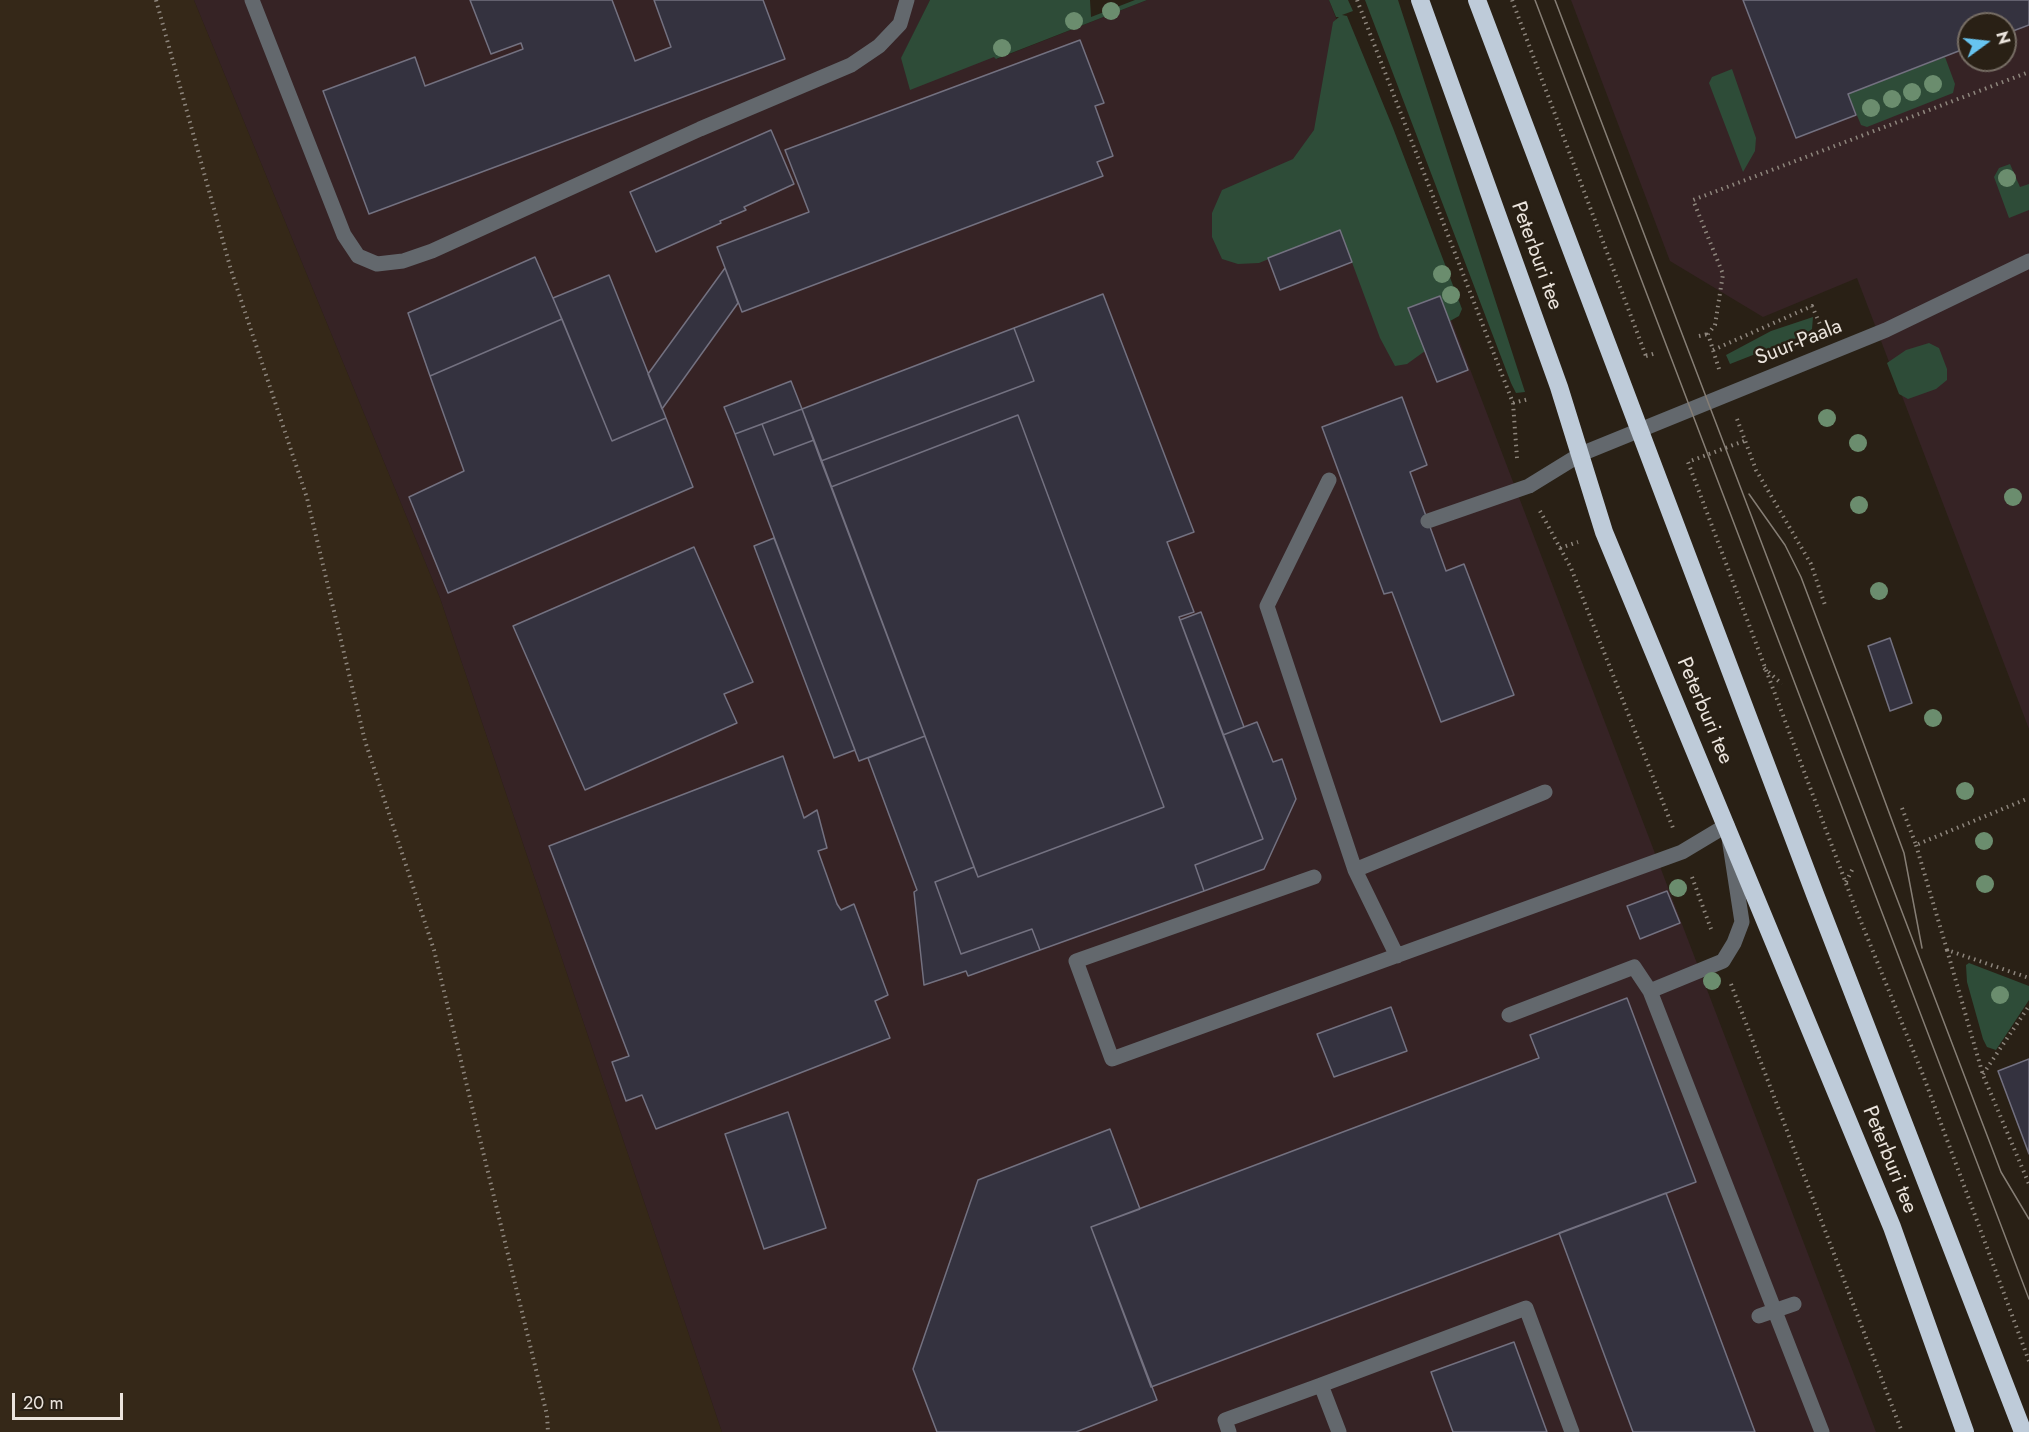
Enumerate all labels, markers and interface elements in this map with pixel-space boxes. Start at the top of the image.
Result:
north arrow [1957,12,2017,72]
text: N [1990,29,2016,47]
street label: Peterburi tee [1505,198,1567,314]
street label: Suur-Paala [1752,314,1846,372]
street label: Peterburi tee [1670,654,1738,768]
street label: Peterburi tee [1856,1103,1922,1217]
scale bar [15,1381,126,1419]
text: 20 m [23,1390,63,1416]

